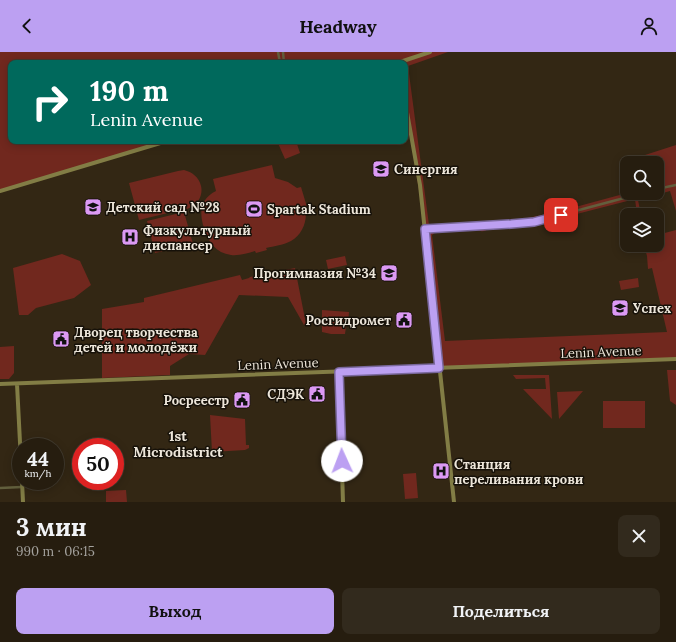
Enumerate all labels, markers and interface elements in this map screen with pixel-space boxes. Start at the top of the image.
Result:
icon: back [16,15,38,37]
text: Headway [299,15,377,38]
icon: person [638,15,660,37]
text: 190 m [90,73,168,109]
icon: right [24,76,76,128]
text: Lenin Avenue [90,108,203,131]
map controls [620,156,664,252]
button: search [620,156,664,200]
school or university icon: Синергия [371,159,391,179]
place label: Синергия [394,161,458,178]
school or university icon: Детский сад №28 [83,197,103,217]
pin [544,198,578,232]
place label: Детский сад №28 [106,199,220,216]
sports icon: Spartak Stadium [244,199,264,219]
place label: Spartak Stadium [267,201,371,218]
icon: arrive [550,204,572,226]
button: layers [620,208,664,252]
place label: Физкультурный диспансер [143,222,251,254]
hospital icon: Физкультурный диспансер [120,227,140,247]
school or university icon: Прогимназия №34 [379,263,399,283]
place label: Прогимназия №34 [253,265,376,282]
school or university icon: Успех [610,298,630,318]
place label: Успех [633,300,671,317]
public building icon: Росгидромет [394,310,414,330]
place label: Росгидромет [306,312,391,329]
place label: Дворец творчества детей и молодёжи [74,324,198,356]
public building icon: Дворец творчества детей и молодёжи [51,329,71,349]
street label: Lenin Avenue [560,342,642,362]
street label: Lenin Avenue [237,354,319,374]
public building icon: СДЭК [307,384,327,404]
place label: СДЭК [267,386,305,403]
public building icon: Росреестр [232,390,252,410]
place label: Росреестр [163,392,229,409]
district label: 1st Microdistrict [133,427,223,461]
speed limit sign: 50 [72,438,124,490]
position arrow [321,440,363,482]
text: 44 [27,446,49,471]
place label: Станция переливания крови [454,456,584,488]
hospital icon: Станция переливания крови [431,461,451,481]
text: km/h [24,467,52,480]
text: 3 мин [16,512,87,543]
button: close [618,515,660,557]
text: 990 m · 06:15 [16,543,95,560]
button: Выход [16,588,334,634]
button: Поделиться [342,588,660,634]

